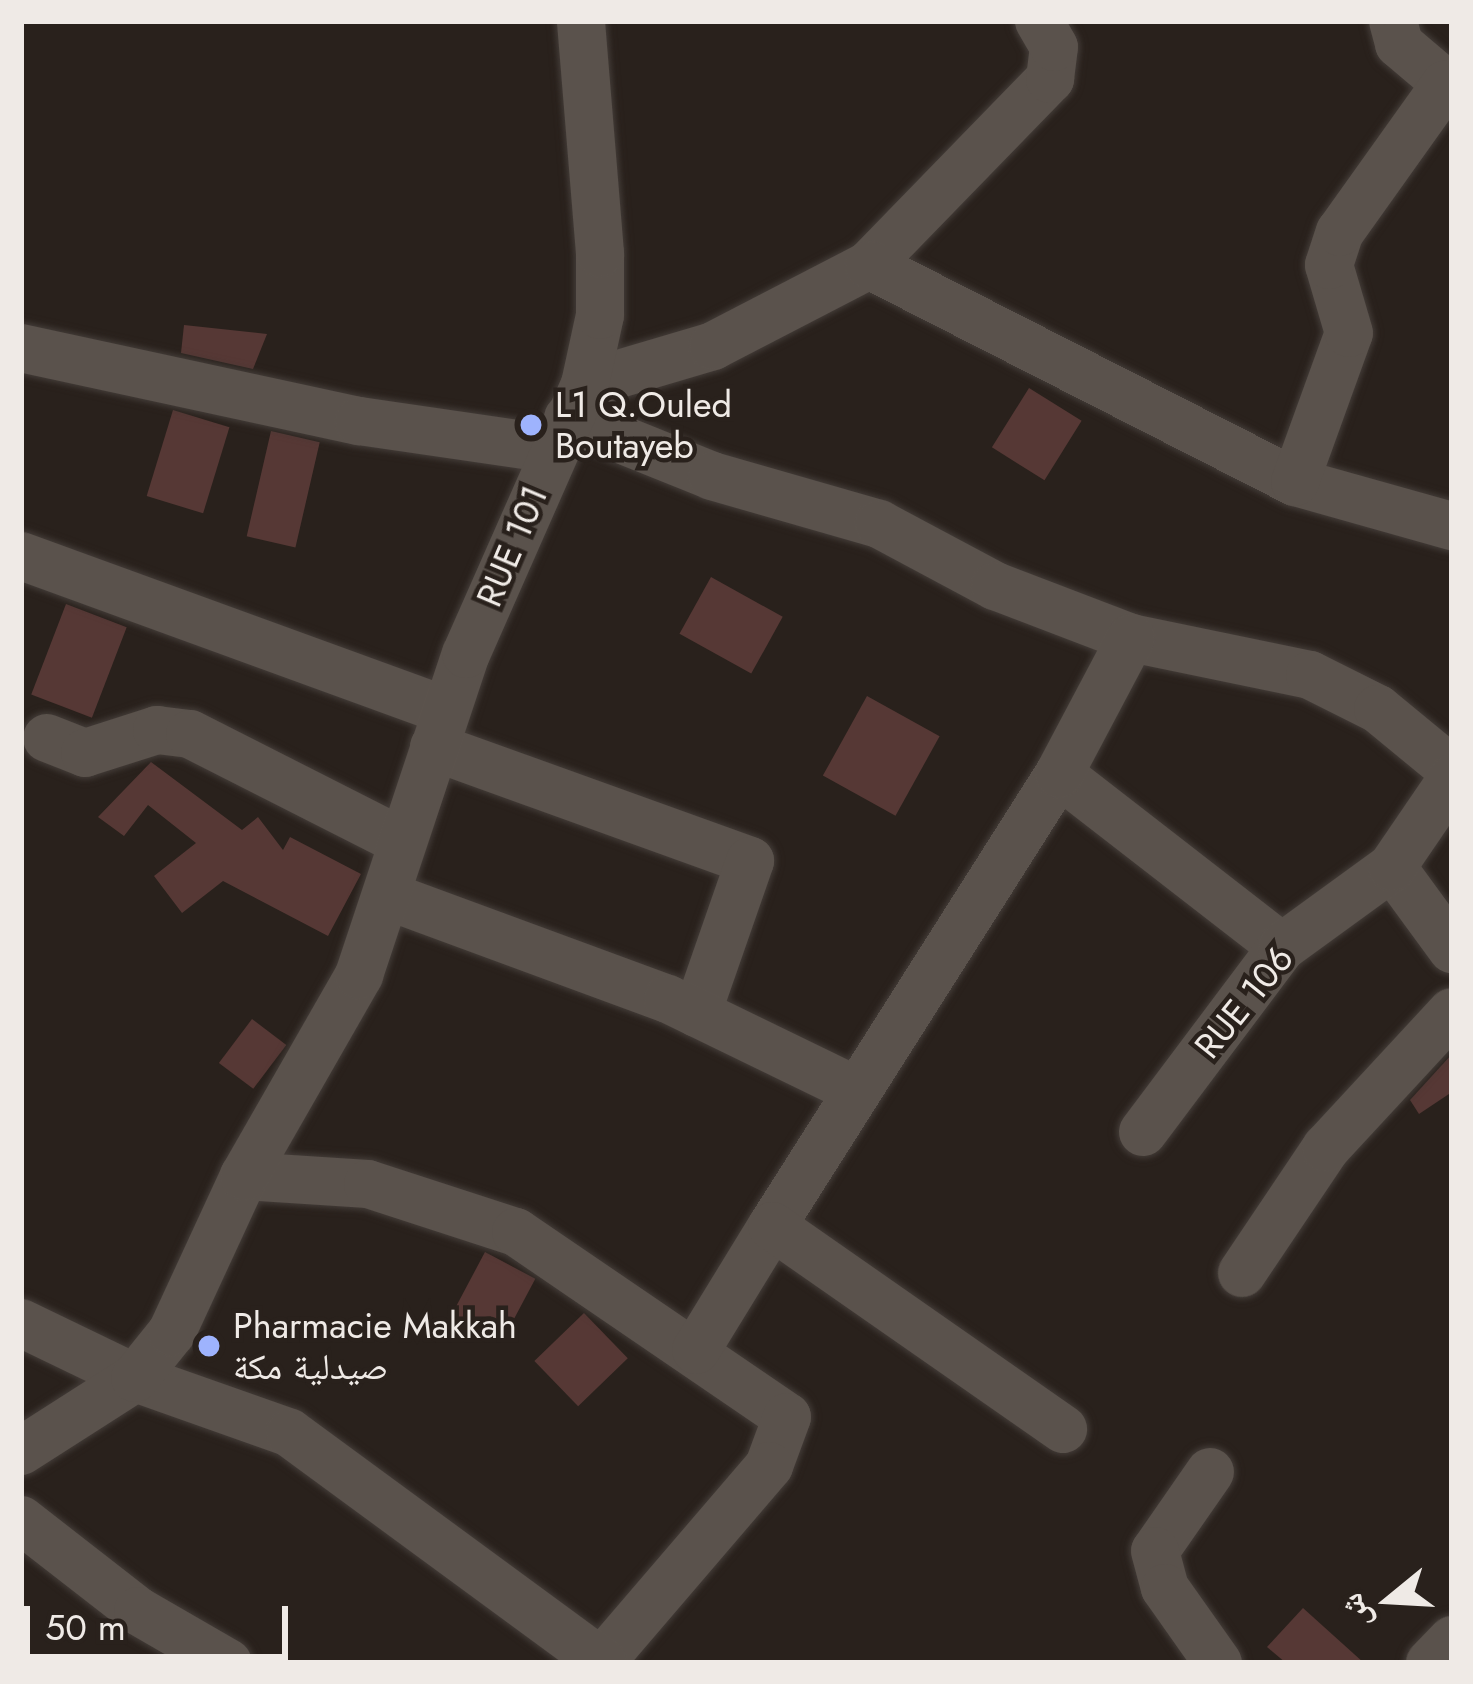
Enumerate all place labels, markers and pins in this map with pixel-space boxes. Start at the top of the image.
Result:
place label: L1 Q.Ouled Boutayeb [555,382,732,467]
marker: L1 Q.Ouled Boutayeb [518,412,544,438]
place label: Pharmacie Makkah صيدلية مكة [233,1303,517,1388]
marker: Pharmacie Makkah صيدلية مكة [196,1333,222,1359]

